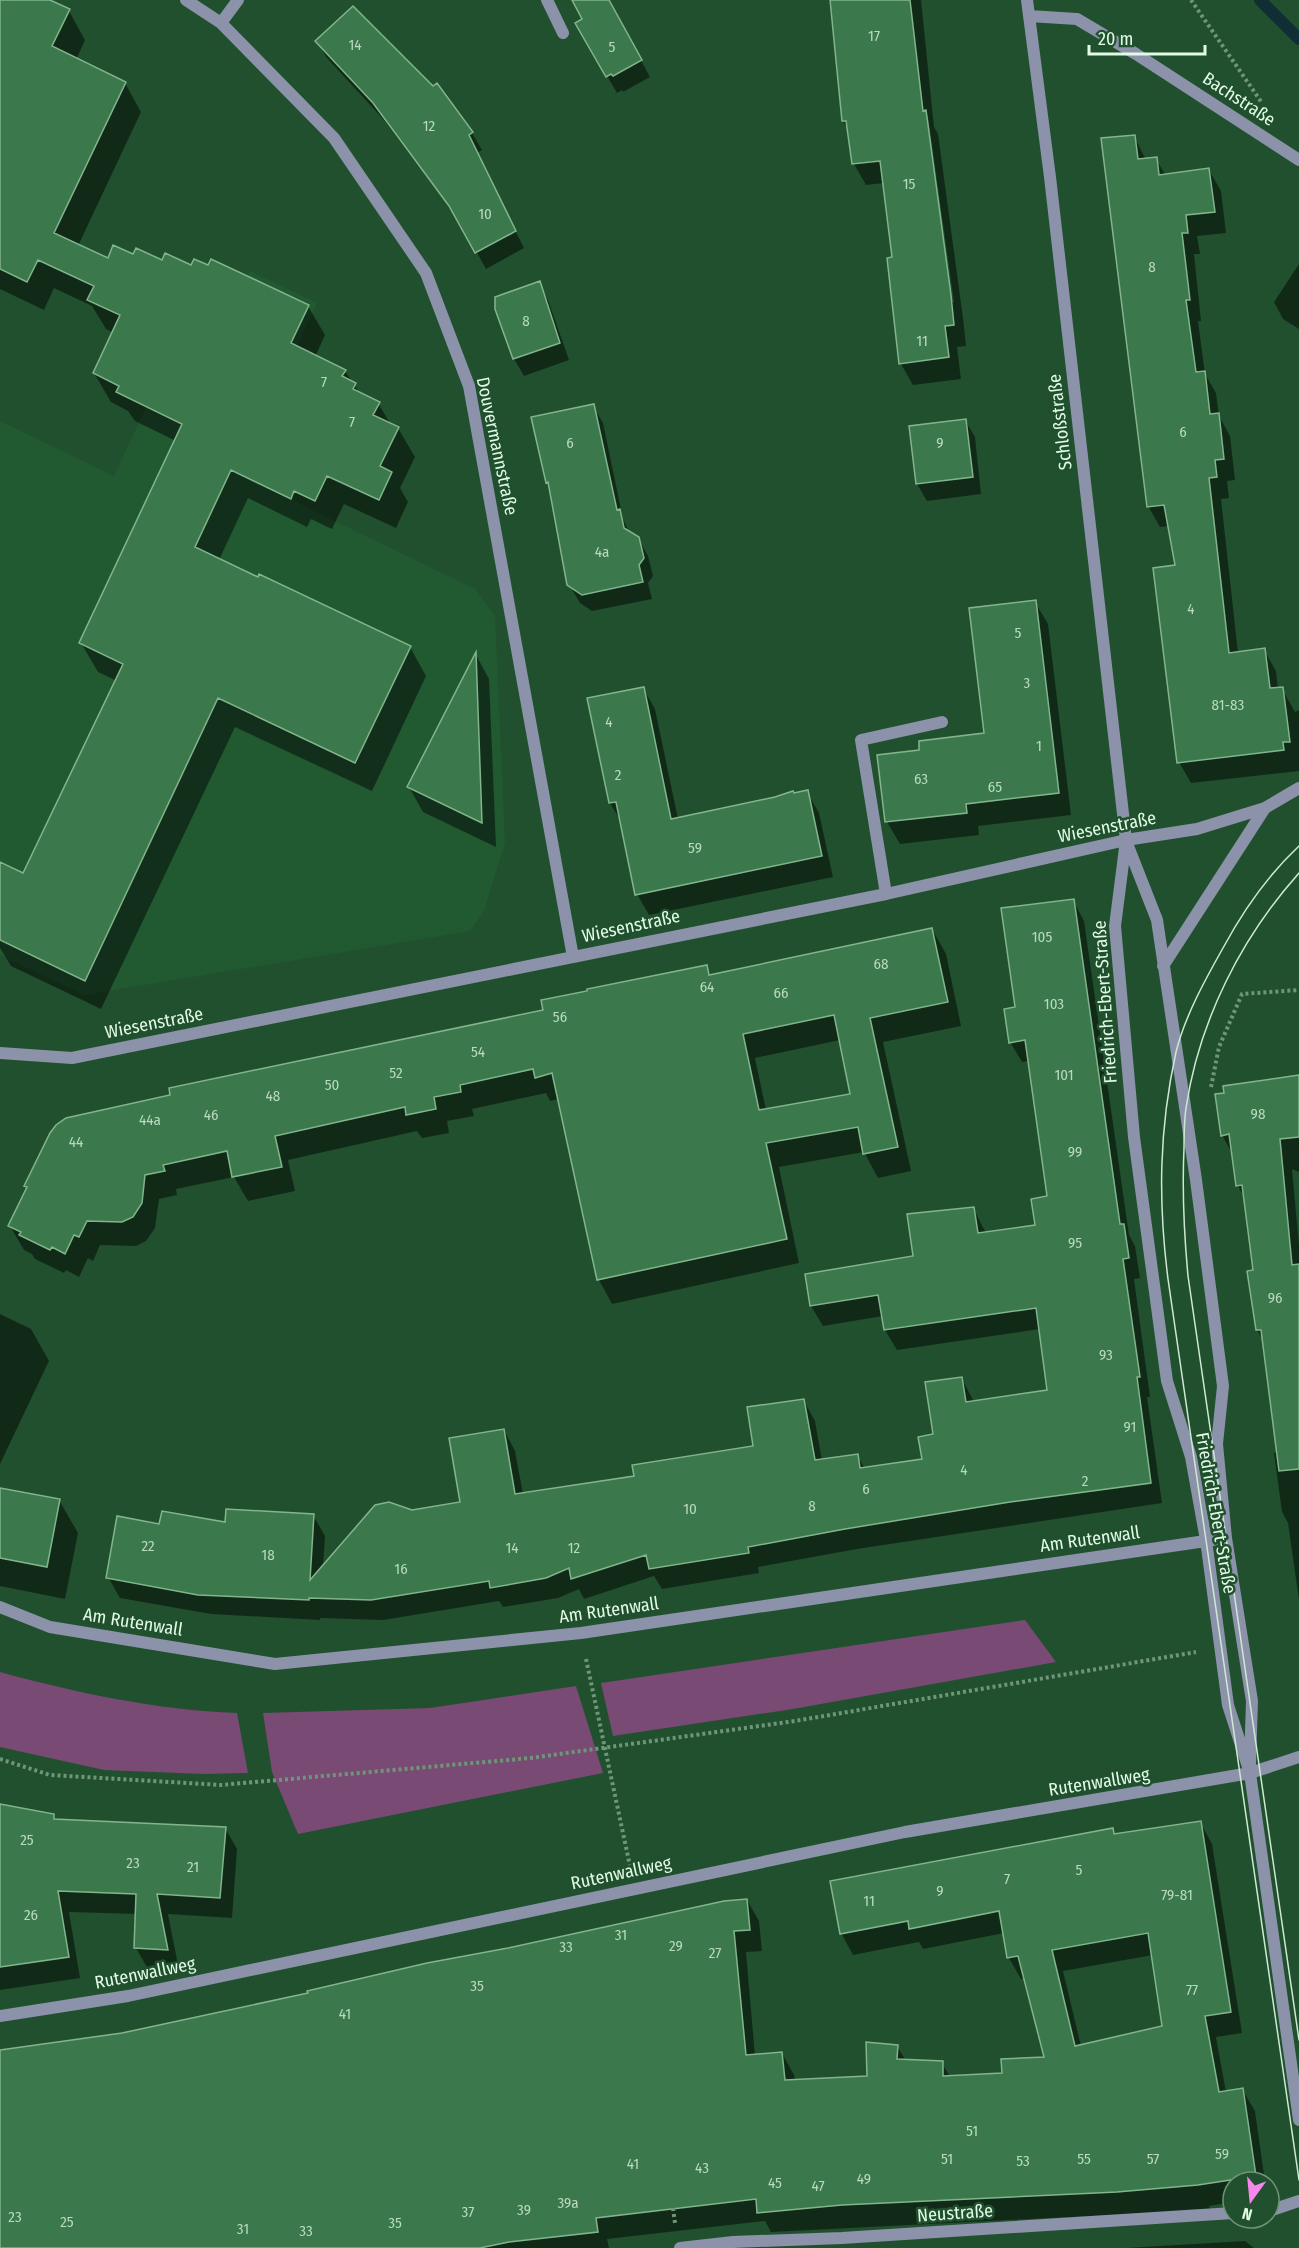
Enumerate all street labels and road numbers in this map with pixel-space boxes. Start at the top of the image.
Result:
street label: Bachstraße [1198,67,1280,131]
street label: Schloßstraße [1043,373,1077,471]
street label: Douvermannstraße [472,375,522,517]
street label: Wiesenstraße [1056,807,1158,847]
street label: Wiesenstraße [580,905,682,947]
street label: Friedrich-Ebert-Straße [1088,920,1122,1084]
street label: Wiesenstraße [103,1003,205,1043]
street label: Friedrich-Ebert-Straße [1191,1431,1241,1595]
street label: Am Rutenwall [1039,1521,1142,1557]
street label: Am Rutenwall [558,1592,661,1628]
street label: Am Rutenwall [82,1603,185,1641]
street label: Rutenwallweg [1047,1763,1152,1801]
street label: Rutenwallweg [569,1852,674,1894]
street label: Rutenwallweg [93,1952,198,1994]
street label: Neustraße [916,2199,994,2227]

